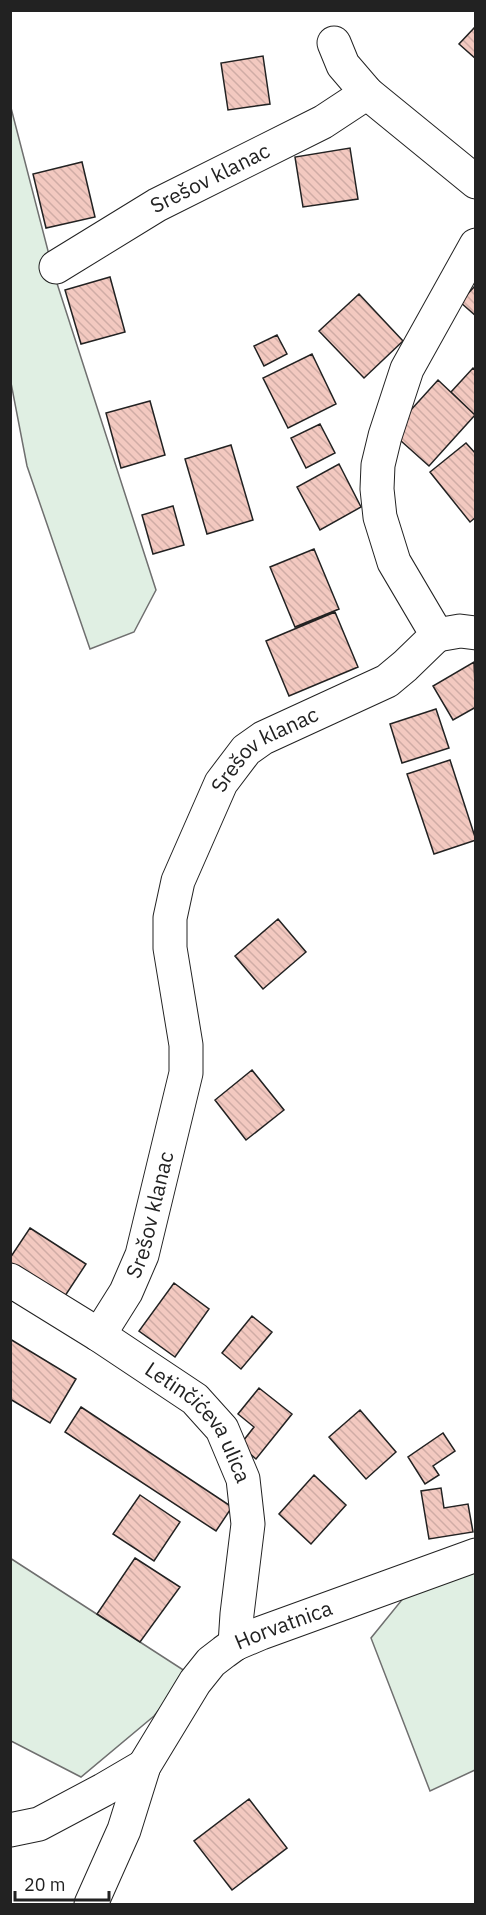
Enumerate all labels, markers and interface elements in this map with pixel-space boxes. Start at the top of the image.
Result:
street label: Srešov klanac [145,136,274,219]
street label: Srešov klanac [204,700,322,796]
street label: Srešov klanac [119,1148,180,1282]
street label: Letinčićeva ulica [140,1355,258,1487]
street label: Horvatnica [230,1593,336,1656]
scale bar [15,1864,110,1902]
text: 20 m [24,1873,66,1896]

